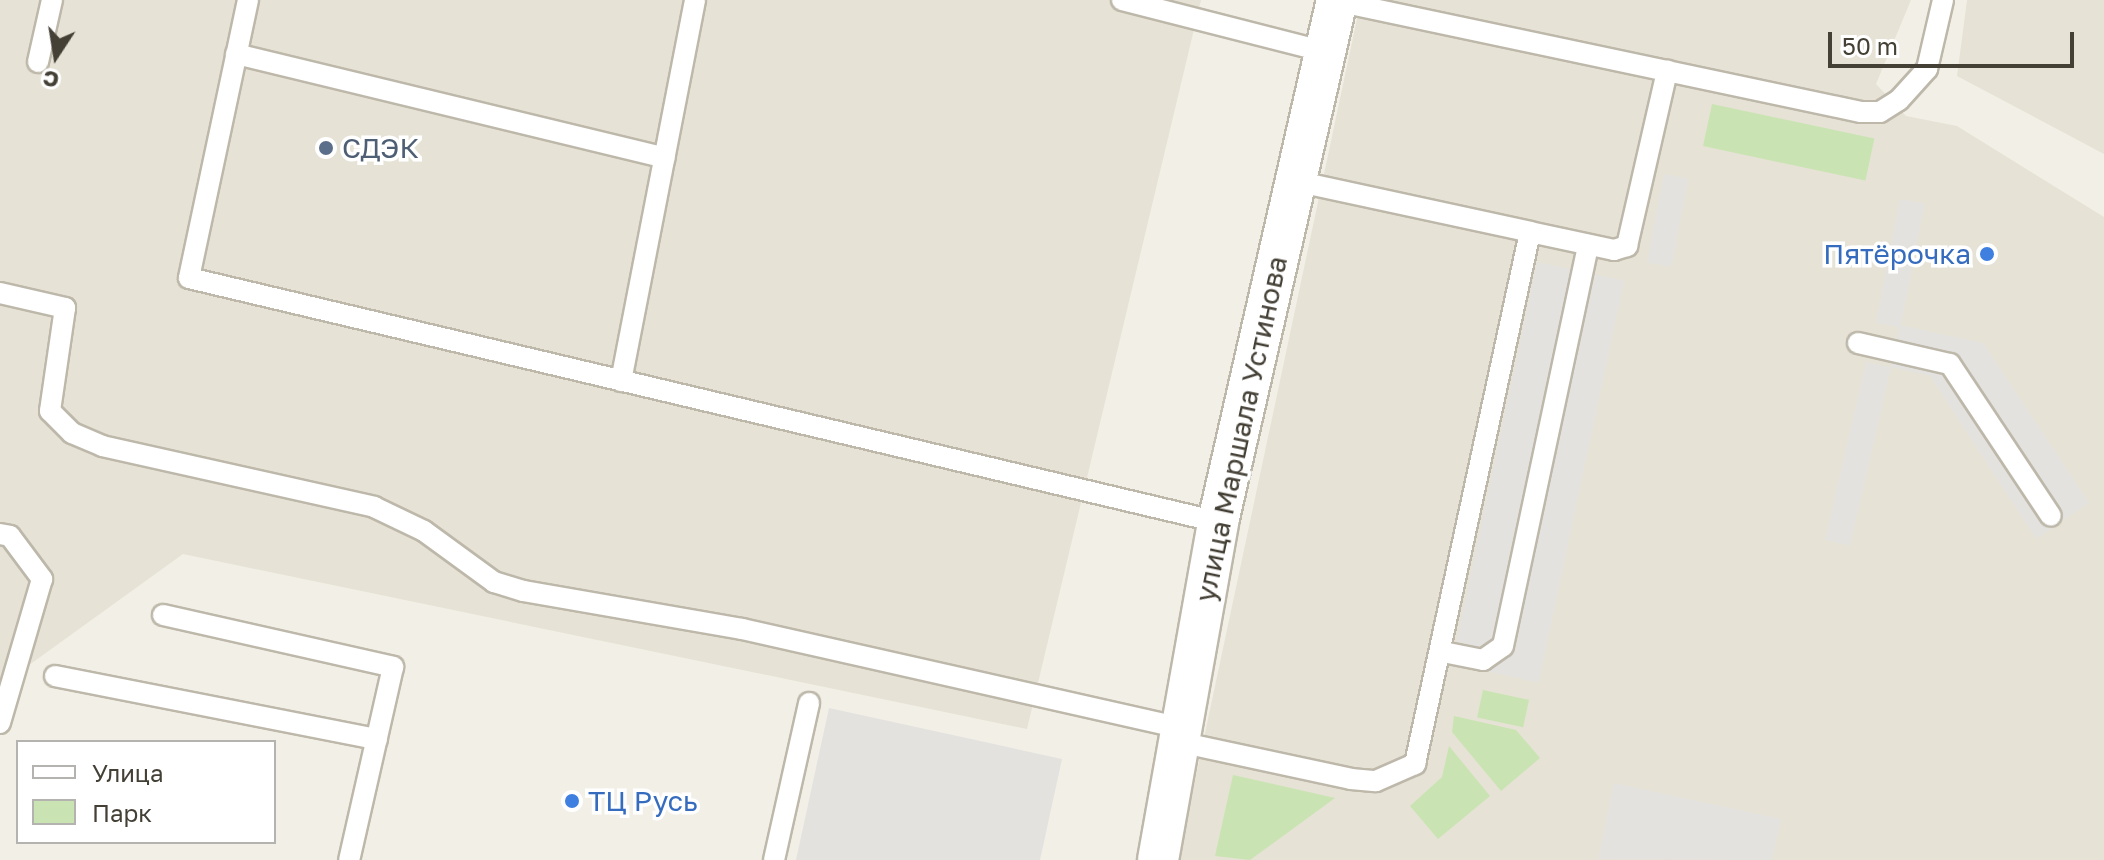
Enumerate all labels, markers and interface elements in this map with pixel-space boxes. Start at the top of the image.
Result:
north arrow [16,16,96,96]
scale bar [1832,16,2078,66]
text: 50 m [1842,31,1898,60]
text: С [40,65,61,95]
place label: СДЭК [342,131,419,165]
marker: СДЭК [317,139,335,157]
place label: Пятёрочка [1823,237,1971,271]
marker: Пятёрочка [1978,245,1996,263]
street label: улица Маршала Устинова [1188,253,1294,605]
legend [16,740,276,844]
text: Улица [92,758,164,787]
place label: ТЦ Русь [588,784,698,818]
marker: ТЦ Русь [563,792,581,810]
text: Парк [92,798,152,827]

